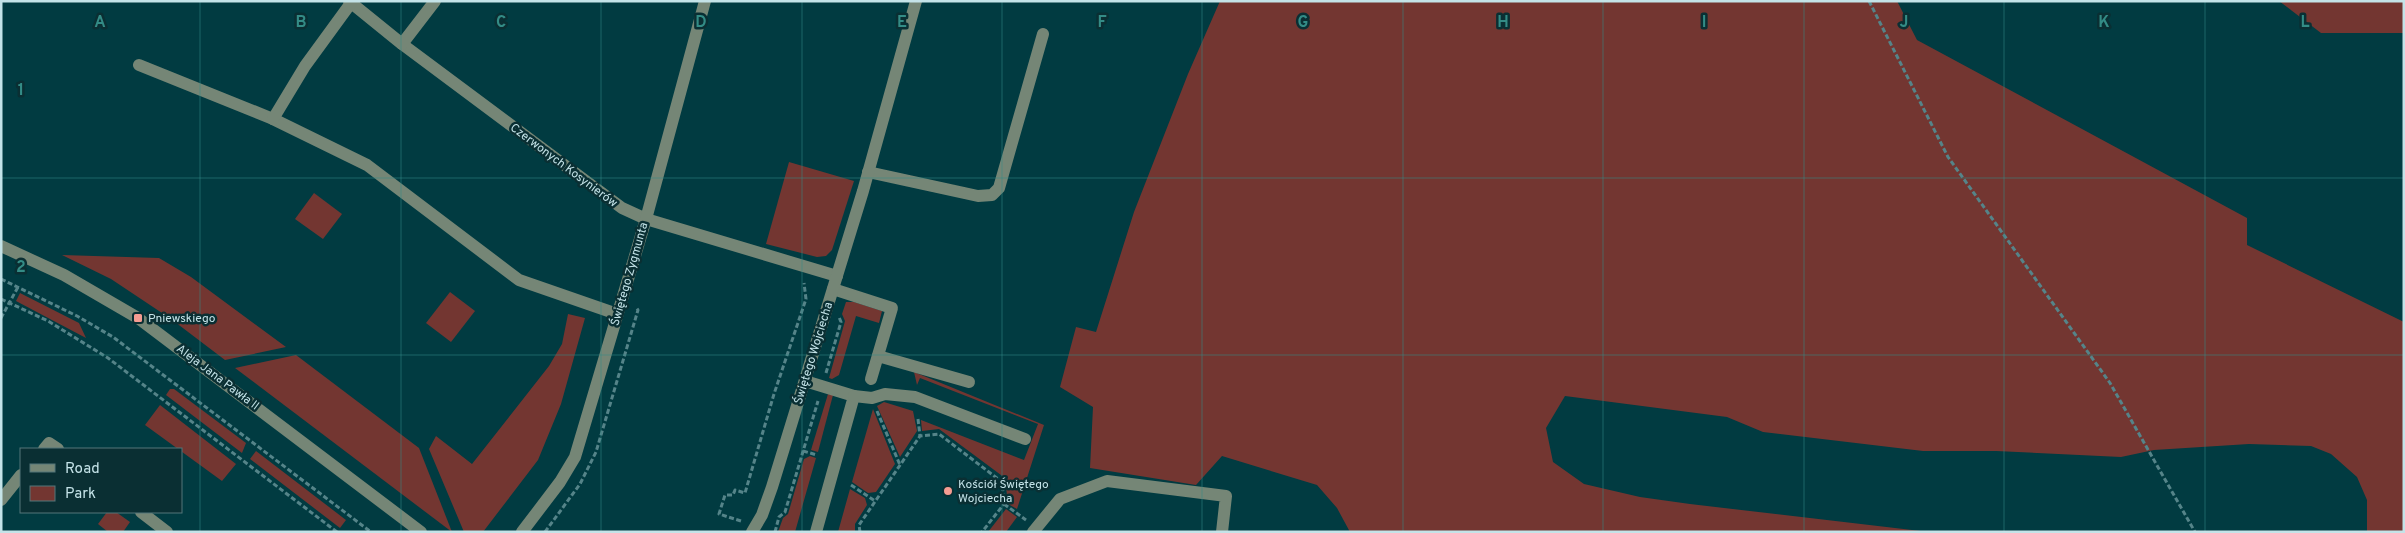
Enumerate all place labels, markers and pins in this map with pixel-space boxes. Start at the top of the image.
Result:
place label: Pniewskiego [148,311,216,327]
marker: Pniewskiego [132,312,144,324]
place label: Kościół Świętego Wojciecha [958,477,1049,507]
marker: Kościół Świętego Wojciecha [942,485,954,497]

